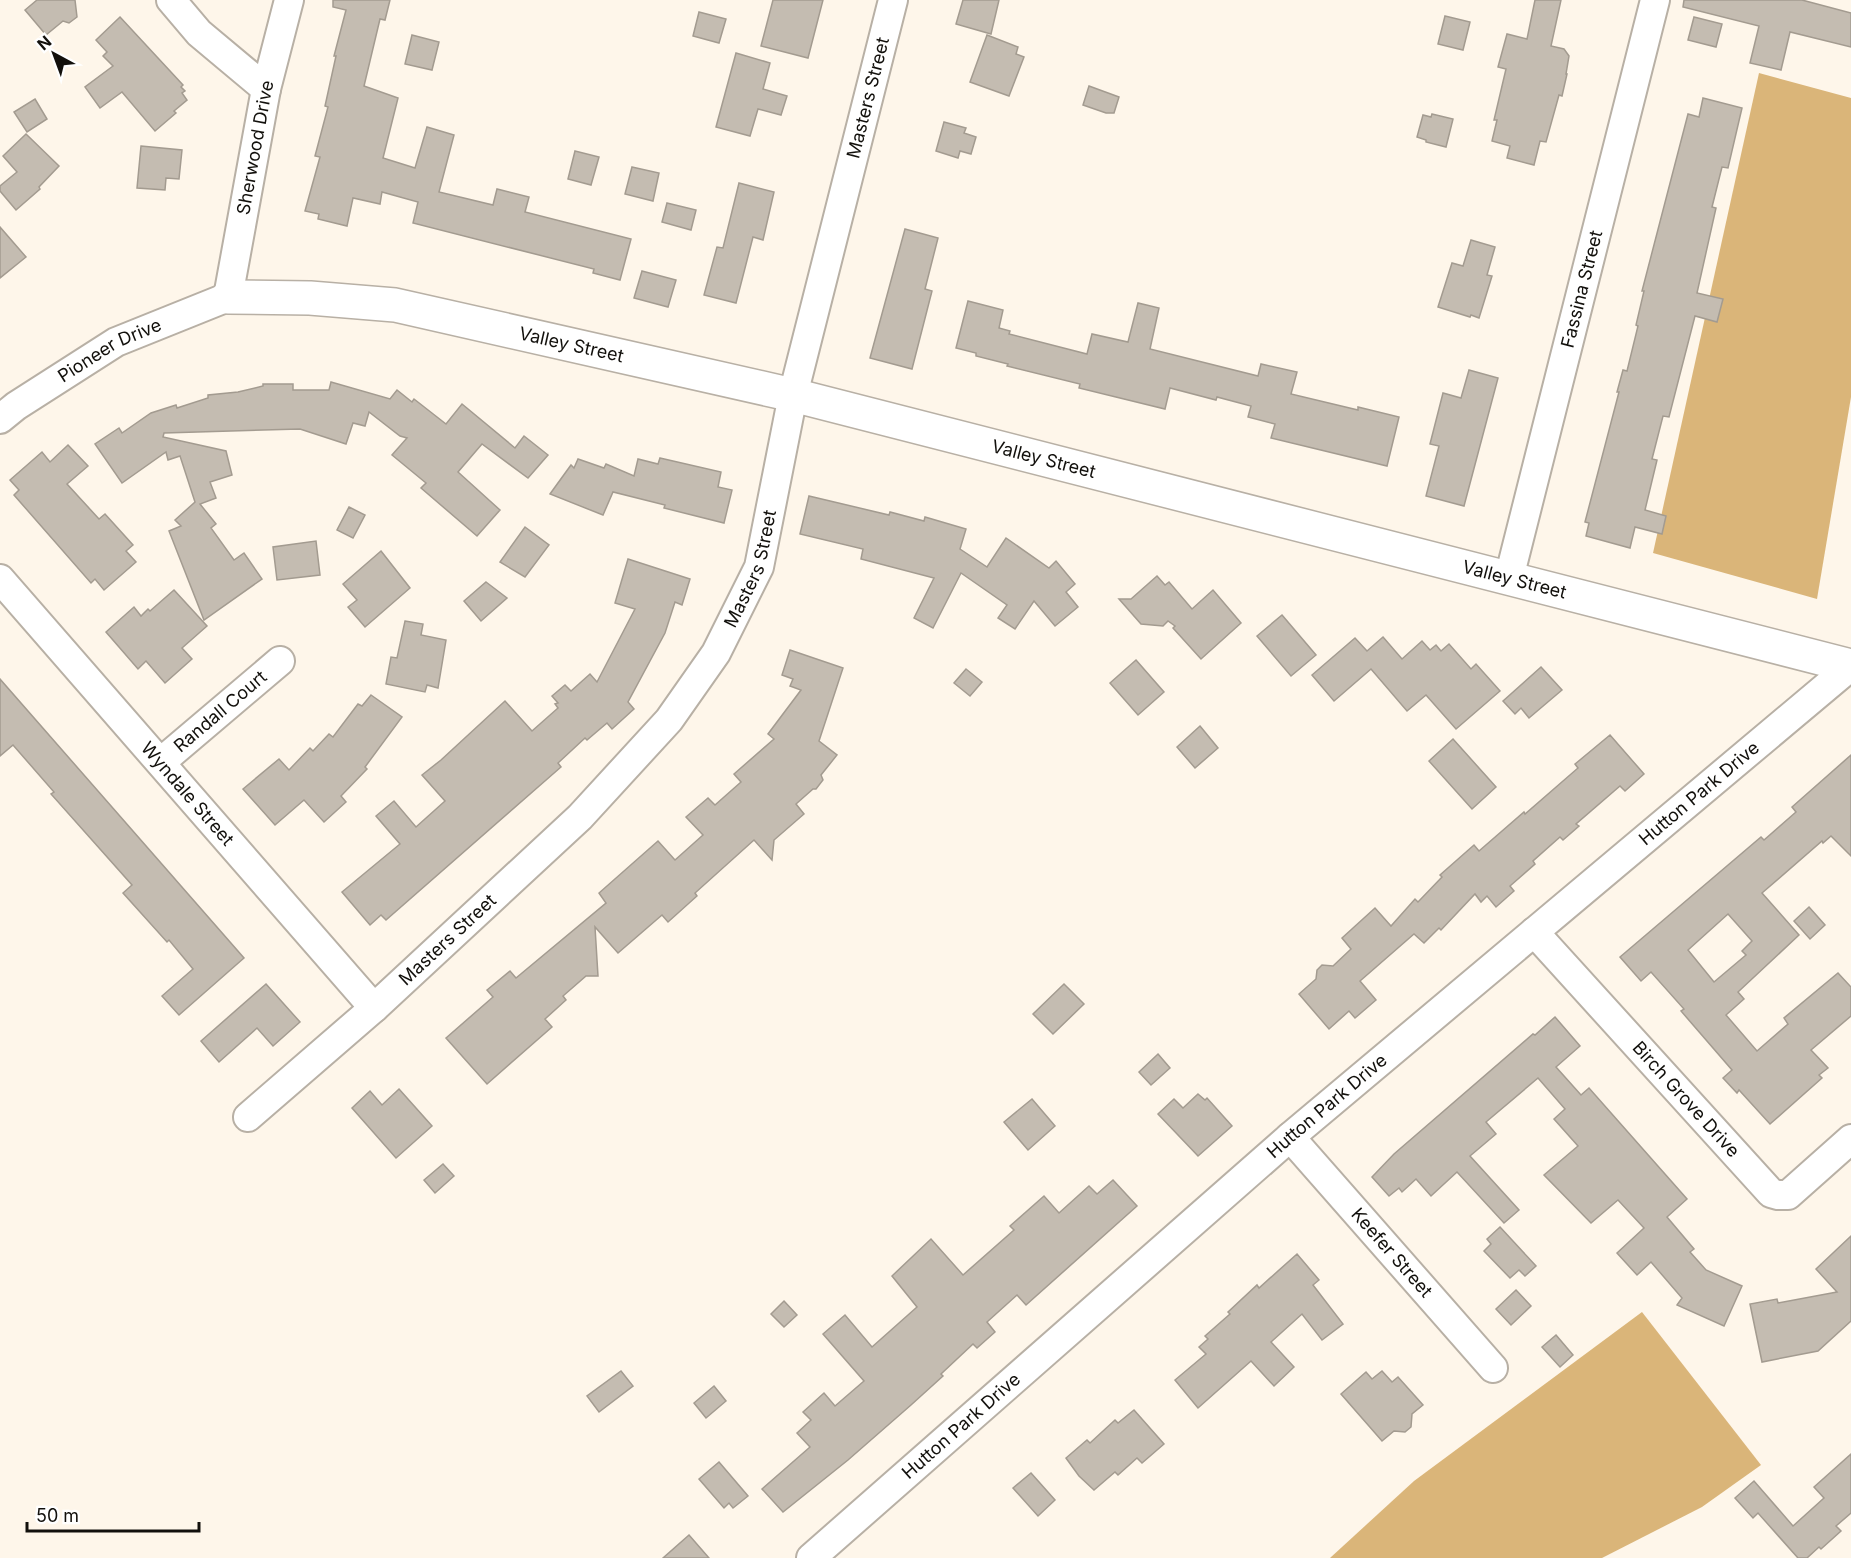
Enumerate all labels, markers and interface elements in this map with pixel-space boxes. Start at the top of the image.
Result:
north arrow [24,24,84,84]
text: N [33,31,55,54]
street label: Masters Street [842,35,893,161]
street label: Sherwood Drive [232,78,278,216]
street label: Fassina Street [1557,228,1606,350]
street label: Pioneer Drive [54,314,164,386]
street label: Valley Street [517,322,626,366]
street label: Valley Street [989,435,1098,482]
street label: Masters Street [720,508,780,631]
street label: Valley Street [1460,556,1569,603]
street label: Randall Court [170,666,271,756]
street label: Wyndale Street [137,737,238,850]
street label: Hutton Park Drive [1635,737,1763,849]
street label: Masters Street [395,889,500,989]
street label: Birch Grove Drive [1628,1037,1744,1161]
street label: Hutton Park Drive [1263,1049,1391,1162]
street label: Keefer Street [1347,1203,1437,1301]
street label: Hutton Park Drive [898,1368,1024,1483]
scale bar [27,1495,200,1533]
text: 50 m [36,1505,79,1526]

